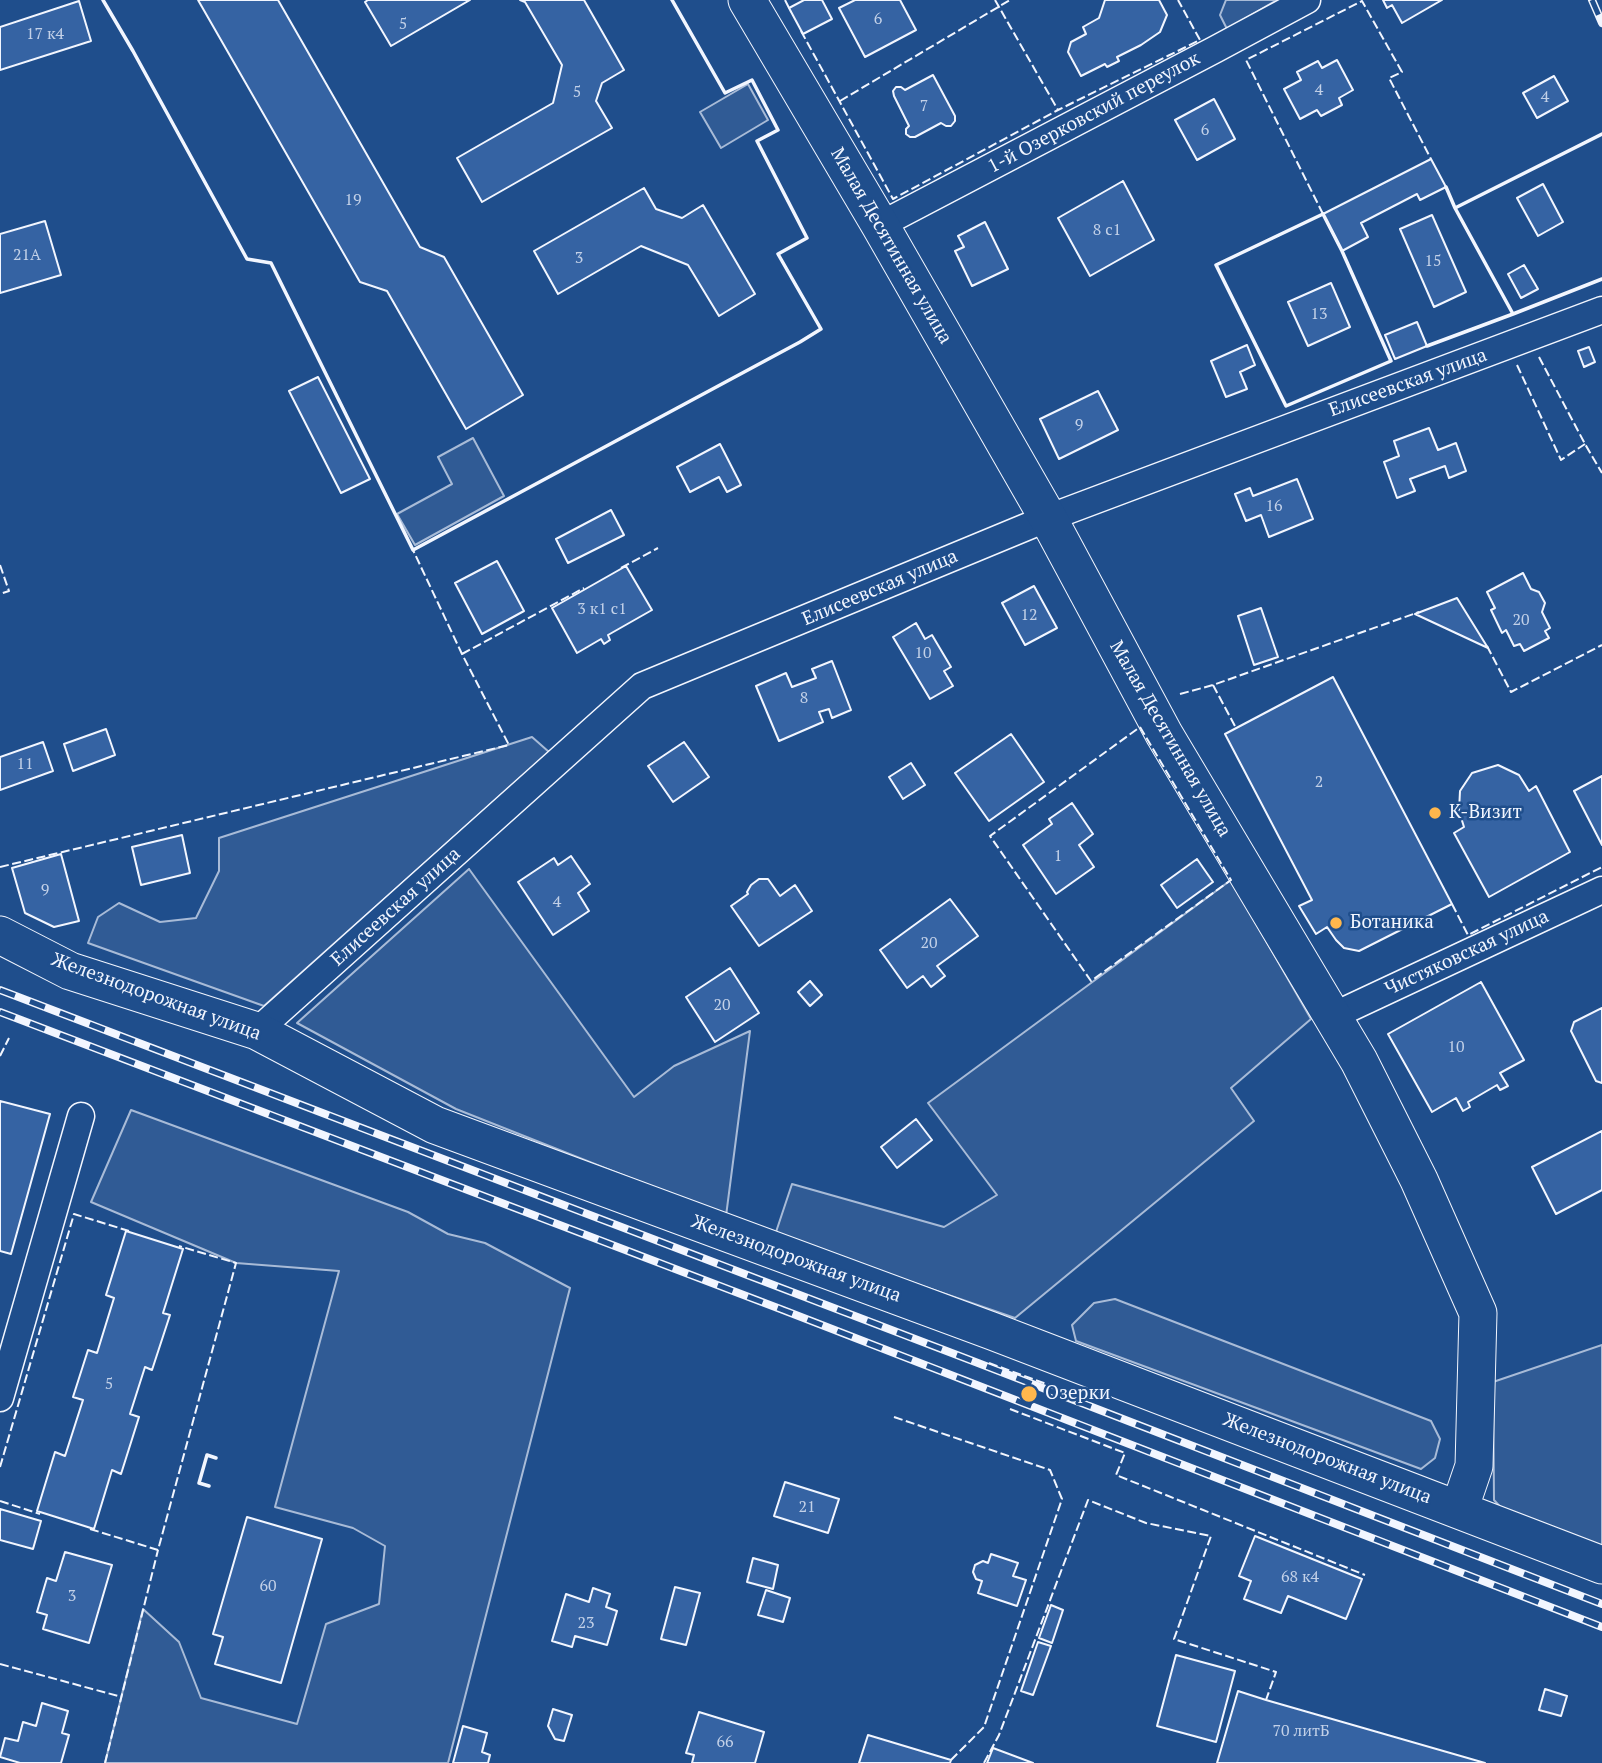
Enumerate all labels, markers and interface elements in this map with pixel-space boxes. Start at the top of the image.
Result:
house number: 6 [874,9,882,29]
house number: 5 [399,14,407,34]
house number: 17 к4 [26,24,64,44]
street label: 1-й Озерковский переулок [984,47,1204,179]
house number: 4 [1315,80,1323,100]
house number: 5 [573,82,581,102]
house number: 4 [1541,87,1549,107]
house number: 7 [920,96,928,116]
house number: 6 [1201,120,1209,140]
street label: Малая Десятинная улица [825,144,957,348]
house number: 19 [344,190,362,210]
house number: 8 с1 [1093,220,1121,240]
house number: 21А [13,245,41,265]
house number: 3 [575,248,583,268]
house number: 15 [1424,251,1442,271]
house number: 13 [1310,304,1328,324]
street label: Елисеевская улица [1326,344,1490,422]
house number: 9 [1075,415,1083,435]
house number: 16 [1265,496,1283,516]
street label: Елисеевская улица [799,545,961,631]
house number: 3 к1 с1 [577,599,627,619]
house number: 12 [1020,605,1038,625]
house number: 20 [1512,610,1530,630]
street label: Малая Десятинная улица [1104,637,1236,841]
house number: 10 [914,643,932,663]
house number: 8 [800,688,808,708]
house number: 11 [16,754,34,774]
house number: 2 [1315,772,1323,792]
place label: К-Визит [1449,802,1522,824]
marker: К-Визит [1427,805,1443,821]
street label: Елисеевская улица [327,843,465,971]
house number: 1 [1054,846,1062,866]
house number: 9 [41,880,49,900]
house number: 4 [553,892,561,912]
street label: Чистяковская улица [1382,905,1552,1001]
place label: Ботаника [1350,912,1434,934]
marker: Ботаника [1328,915,1344,931]
house number: 20 [920,933,938,953]
street label: Железнодорожная улица [48,948,264,1046]
house number: 20 [713,995,731,1015]
house number: 10 [1447,1037,1465,1057]
street label: Железнодорожная улица [688,1210,904,1308]
house number: 5 [105,1374,113,1394]
place label: Озерки [1045,1383,1110,1405]
marker: Озерки [1019,1384,1039,1404]
street label: Железнодорожная улица [1220,1409,1434,1509]
house number: 21 [798,1497,816,1517]
house number: 68 к4 [1281,1567,1319,1587]
house number: 60 [259,1576,277,1596]
house number: 3 [68,1586,76,1606]
house number: 23 [577,1613,595,1633]
house number: 70 литБ [1273,1721,1329,1741]
house number: 66 [716,1732,734,1752]

